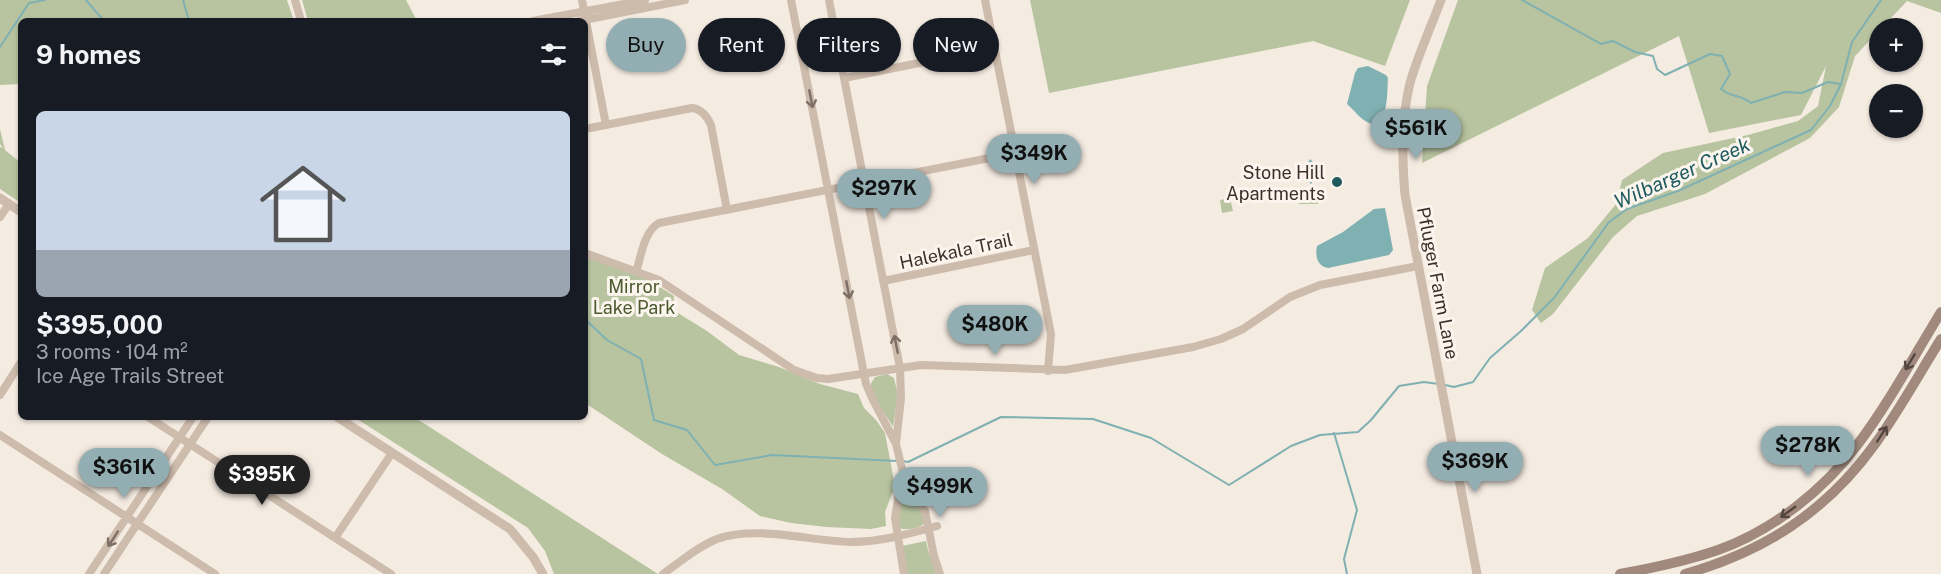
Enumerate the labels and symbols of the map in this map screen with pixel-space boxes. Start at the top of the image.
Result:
one-way arrow [806,88,817,108]
pin: $561K [1374,109,1458,160]
water label: Wilbarger Creek [1610,132,1754,214]
pin: $349K [992,134,1076,185]
place label: Stone Hill Apartments [1226,162,1325,204]
pin: $297K [842,169,926,220]
marker: Stone Hill Apartments [1330,175,1344,189]
street label: Pfluger Farm Lane [1413,205,1463,361]
street label: Halekala Trail [897,229,1015,273]
park label: Mirror Lake Park [593,276,675,318]
one-way arrow [843,280,854,299]
pin: $480K [953,305,1037,356]
one-way arrow [890,335,901,355]
one-way arrow [1904,353,1916,370]
one-way arrow [1875,425,1888,442]
pin: $278K [1766,426,1850,477]
pin: $369K [1433,442,1517,493]
pin: $361K [82,448,166,499]
pin: $395K [220,455,304,506]
pin: $499K [898,467,982,518]
one-way arrow [1780,506,1796,518]
one-way arrow [107,530,119,547]

